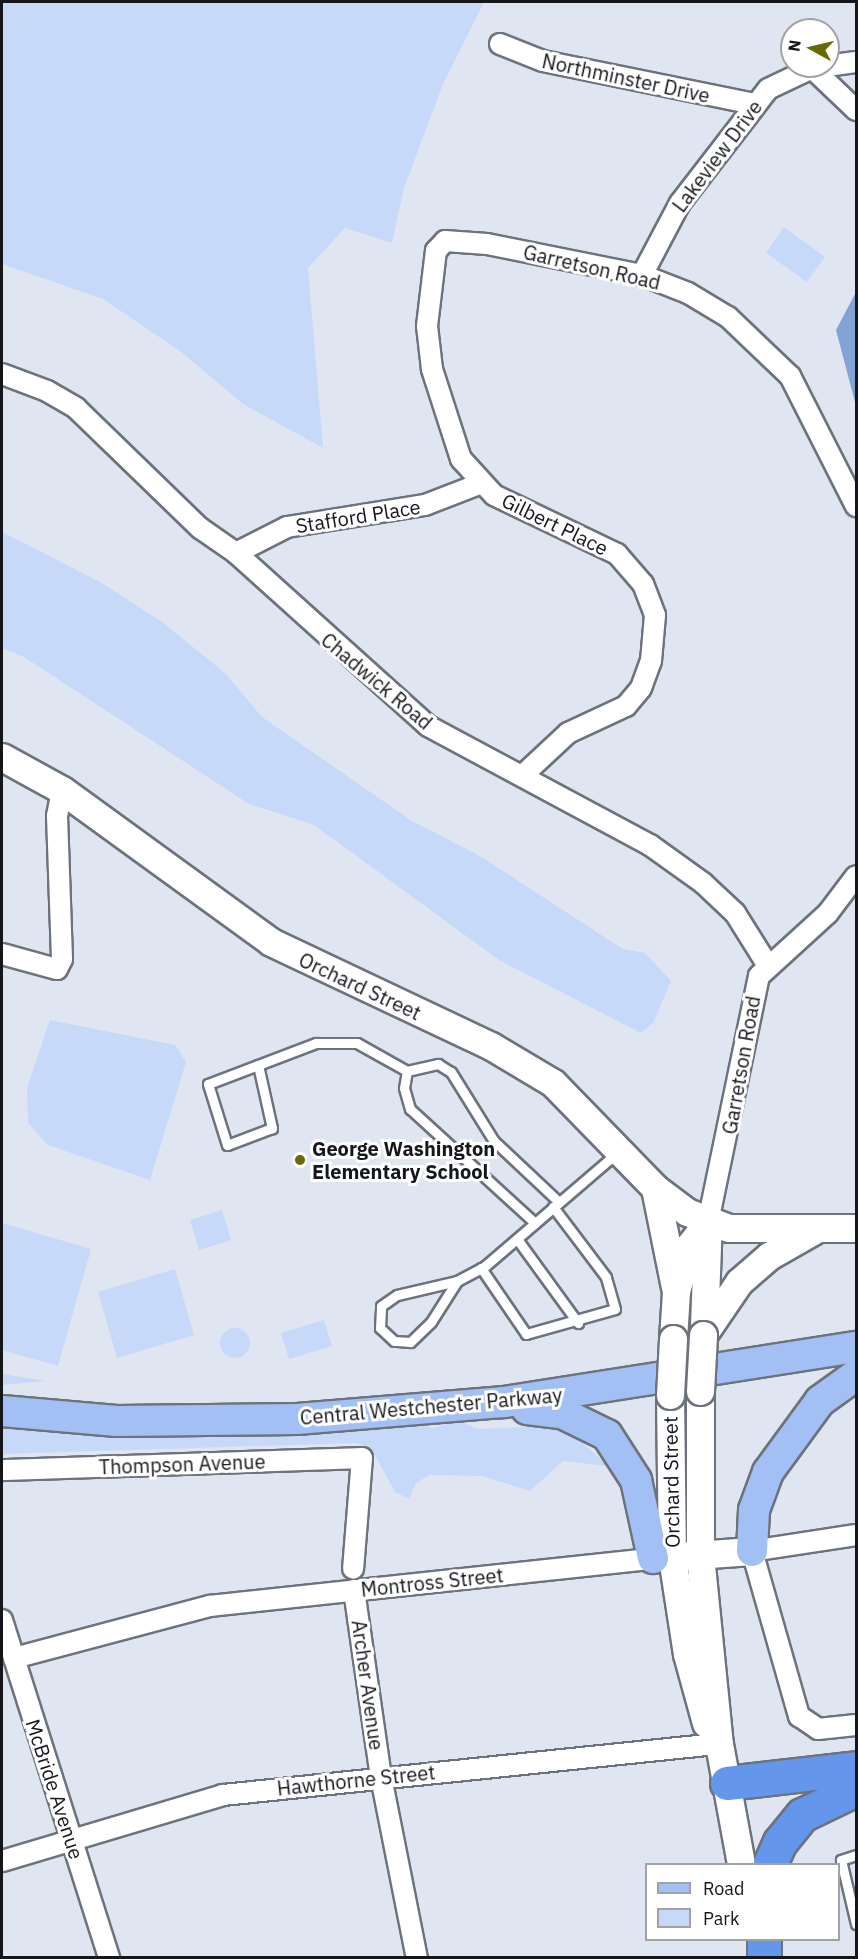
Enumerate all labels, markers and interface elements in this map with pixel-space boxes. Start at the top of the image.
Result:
north arrow [780,18,840,78]
text: N [783,39,805,53]
street label: Northminster Drive [540,48,712,108]
street label: Lakeview Drive [667,95,767,217]
street label: Garretson Road [521,240,663,294]
street label: Gilbert Place [498,488,612,560]
street label: Stafford Place [294,494,422,538]
street label: Chadwick Road [317,628,437,734]
street label: Orchard Street [295,947,425,1025]
street label: Garretson Road [717,994,765,1136]
place label: George Washington Elementary School [312,1136,495,1183]
marker: George Washington Elementary School [293,1153,307,1167]
street label: Central Westchester Parkway [299,1383,563,1429]
street label: Orchard Street [658,1416,684,1548]
street label: Thompson Avenue [98,1449,266,1479]
street label: Montross Street [360,1563,504,1601]
street label: Archer Avenue [347,1618,389,1752]
street label: McBride Avenue [21,1716,89,1862]
street label: Hawthorne Street [276,1760,436,1800]
legend [645,1863,840,1941]
text: Road [703,1877,744,1900]
text: Park [703,1907,739,1930]

